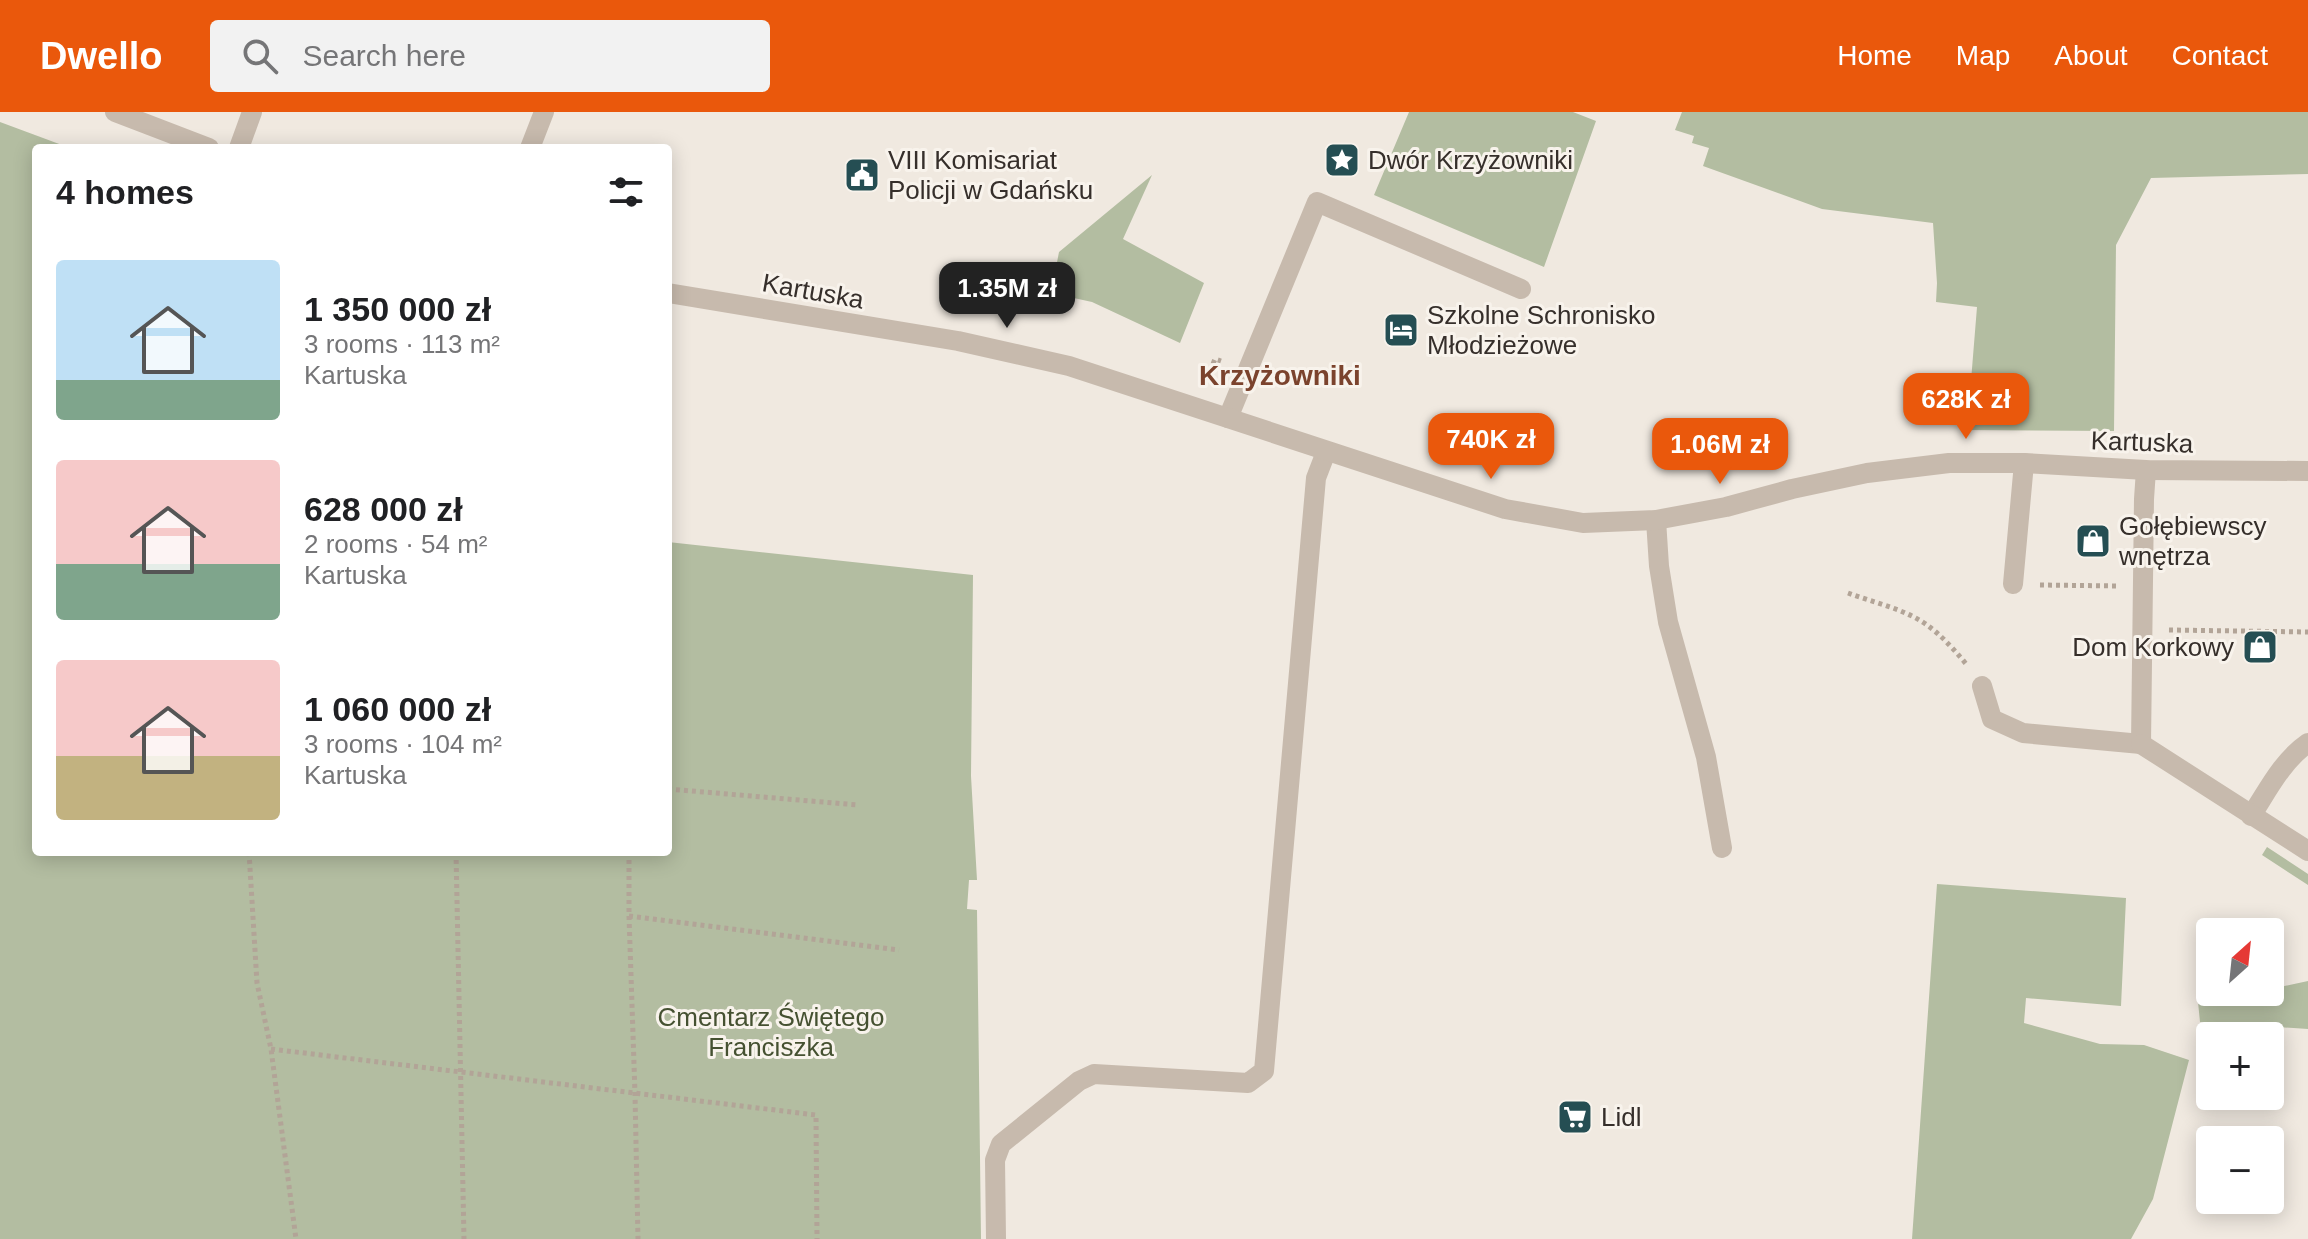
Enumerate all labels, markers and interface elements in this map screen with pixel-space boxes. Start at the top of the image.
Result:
search box [210,20,770,92]
icon: search [238,34,282,78]
text: Dwello [40,35,162,77]
text: Search here [302,39,466,72]
text: Home [1837,40,1912,71]
text: Map [1956,40,2010,71]
text: About [2054,40,2128,71]
text: Contact [2172,40,2268,71]
place icon: Dwór Krzyżowniki [1323,141,1361,179]
place label: VIII Komisariat Policji w Gdańsku [888,145,1093,205]
place label: Dwór Krzyżowniki [1368,145,1573,175]
public building icon: VIII Komisariat Policji w Gdańsku [843,156,881,194]
icon: filters [604,170,648,214]
text: 4 homes [56,173,194,211]
pin: 1.35M zł [924,262,1090,330]
street label: Kartuska [760,267,867,315]
text: 1.35M zł [957,273,1057,303]
text: 1 350 000 zł [304,290,491,328]
icon: home [120,292,216,388]
place label: Szkolne Schronisko Młodzieżowe [1427,300,1655,360]
hotel icon: Szkolne Schronisko Młodzieżowe [1382,311,1420,349]
text: 3 rooms · 113 m² [304,329,500,359]
text: Kartuska [304,360,407,390]
district label: Krzyżowniki [1199,360,1361,391]
pin: 628K zł [1892,373,2040,441]
text: 628K zł [1921,384,2011,414]
pin: 740K zł [1417,413,1565,481]
pin: 1.06M zł [1637,418,1803,486]
text: 740K zł [1446,424,1536,454]
street label: Kartuska [2090,425,2194,459]
text: 1.06M zł [1670,429,1770,459]
text: 628 000 zł [304,490,463,528]
icon: home [120,492,216,588]
place label: Gołębiewscy wnętrza [2118,511,2266,571]
shop icon: Gołębiewscy wnętrza [2074,522,2112,560]
text: 2 rooms · 54 m² [304,529,488,559]
text: Kartuska [304,560,407,590]
shop icon: Dom Korkowy [2241,628,2279,666]
place label: Dom Korkowy [2072,632,2234,662]
text: 1 060 000 zł [304,690,491,728]
icon: home [120,692,216,788]
text: 3 rooms · 104 m² [304,729,502,759]
text: Kartuska [304,760,407,790]
north arrow [2196,918,2284,1006]
map controls [2196,918,2284,1214]
park label: Cmentarz Świętego Franciszka [658,1002,884,1062]
button: + [2196,1022,2284,1110]
supermarket icon: Lidl [1556,1098,1594,1136]
place label: Lidl [1601,1102,1641,1132]
button: − [2196,1126,2284,1214]

